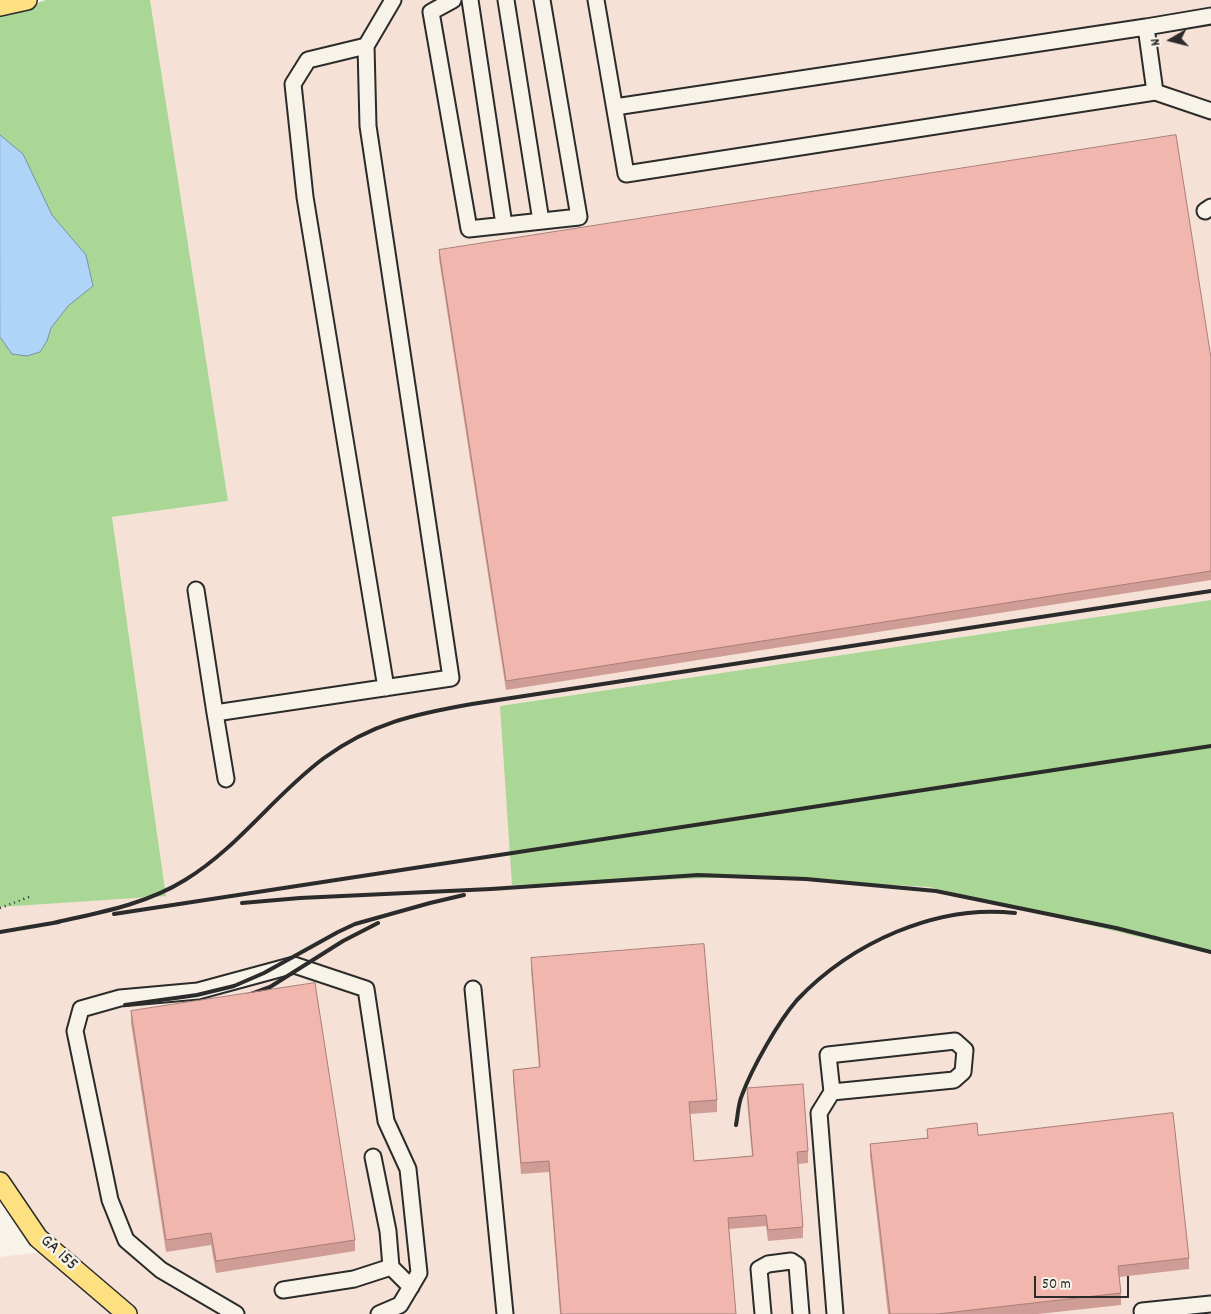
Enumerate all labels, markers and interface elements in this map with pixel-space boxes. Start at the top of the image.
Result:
north arrow [1146,15,1196,65]
text: N [1146,37,1167,47]
street label: GA 155 [35,1231,81,1277]
scale bar [1036,1266,1131,1298]
text: 50 m [1042,1274,1071,1296]

